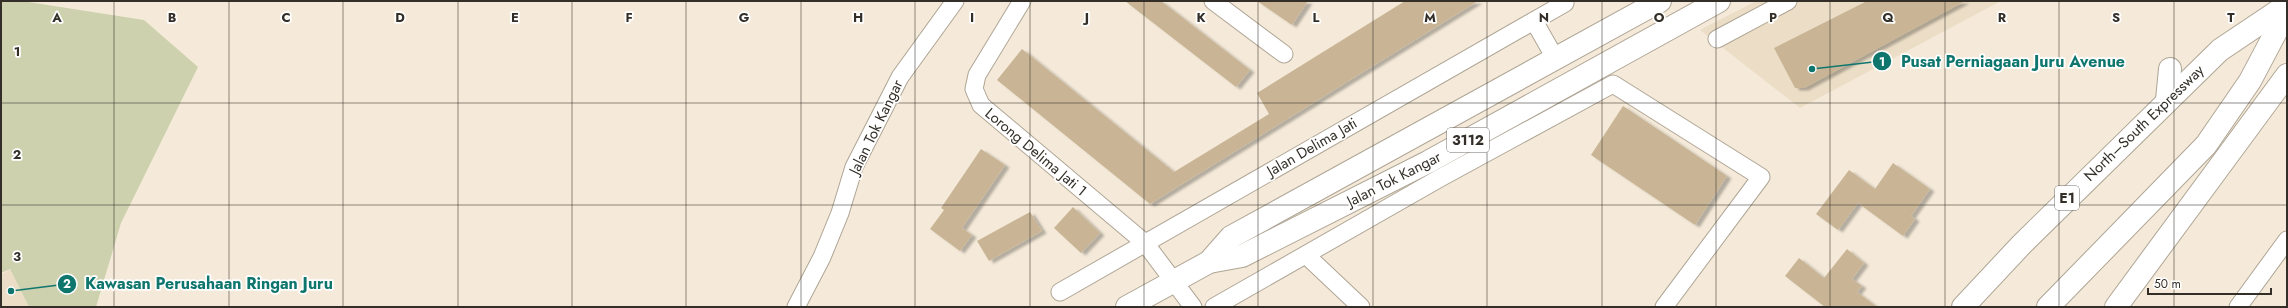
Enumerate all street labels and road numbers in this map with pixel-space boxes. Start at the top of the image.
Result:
street label: North–South Expressway [2079,59,2209,186]
street label: Jalan Tok Kangar [843,75,909,180]
street label: Lorong Delima Jati 1 [980,103,1092,201]
street label: Jalan Delima Jati [1261,112,1361,183]
road number: 3112 [1447,128,1489,152]
street label: Jalan Tok Kangar [1341,145,1446,213]
road number: E1 [2055,186,2079,210]

